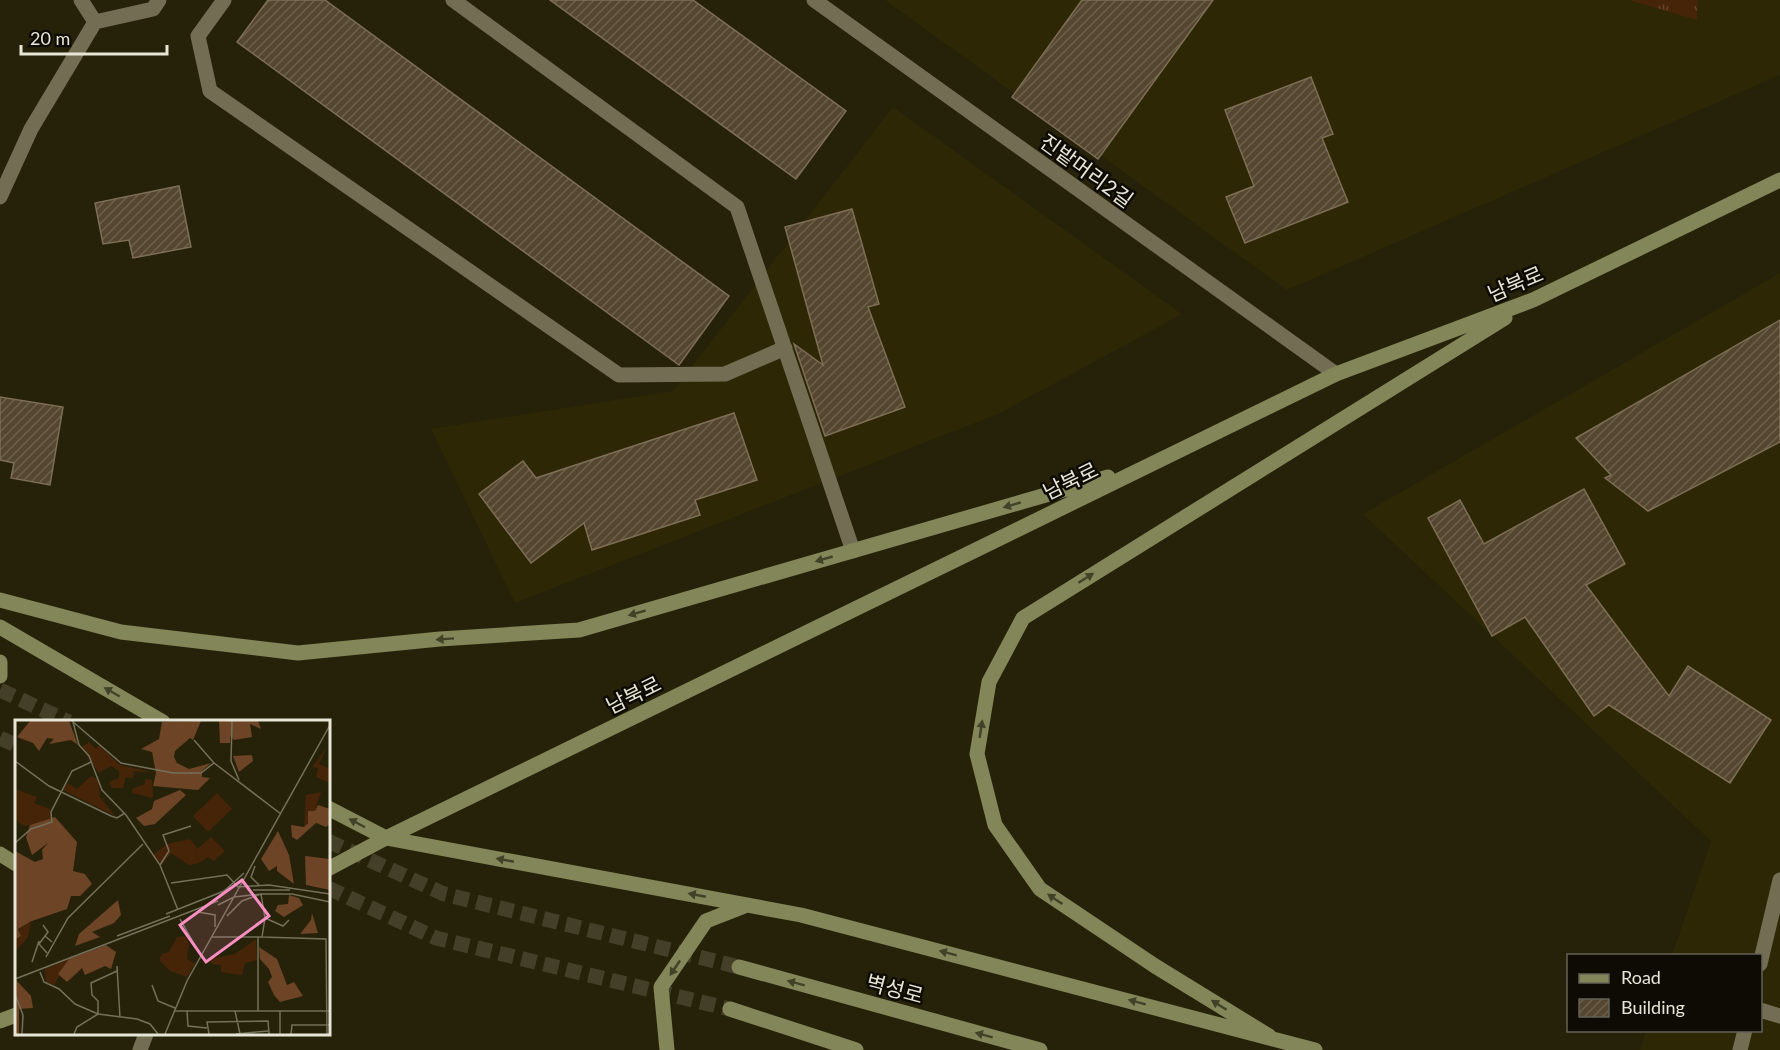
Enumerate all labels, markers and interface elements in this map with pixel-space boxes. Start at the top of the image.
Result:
scale bar [21,18,166,56]
text: 20 m [30,27,70,49]
street label: 진밭머리2길 [1036,128,1138,212]
street label: 남북로 [1483,260,1547,306]
street label: 남북로 [1038,456,1102,504]
one-way arrow [1002,501,1020,510]
one-way arrow [815,555,833,564]
one-way arrow [1078,573,1094,584]
one-way arrow [628,609,646,618]
one-way arrow [435,634,454,644]
street label: 남북로 [601,670,665,718]
one-way arrow [104,687,120,698]
inset map [15,720,330,1035]
one-way arrow [977,720,986,739]
one-way arrow [349,818,366,828]
one-way arrow [495,855,514,864]
one-way arrow [687,890,706,899]
one-way arrow [1048,893,1064,905]
one-way arrow [939,948,957,957]
legend [1567,954,1762,1032]
one-way arrow [669,959,681,975]
text: Road [1621,966,1661,988]
street label: 벽성로 [864,968,926,1008]
one-way arrow [787,978,805,987]
text: Building [1621,996,1685,1018]
one-way arrow [1128,997,1146,1006]
one-way arrow [1211,1000,1227,1011]
one-way arrow [975,1029,993,1039]

